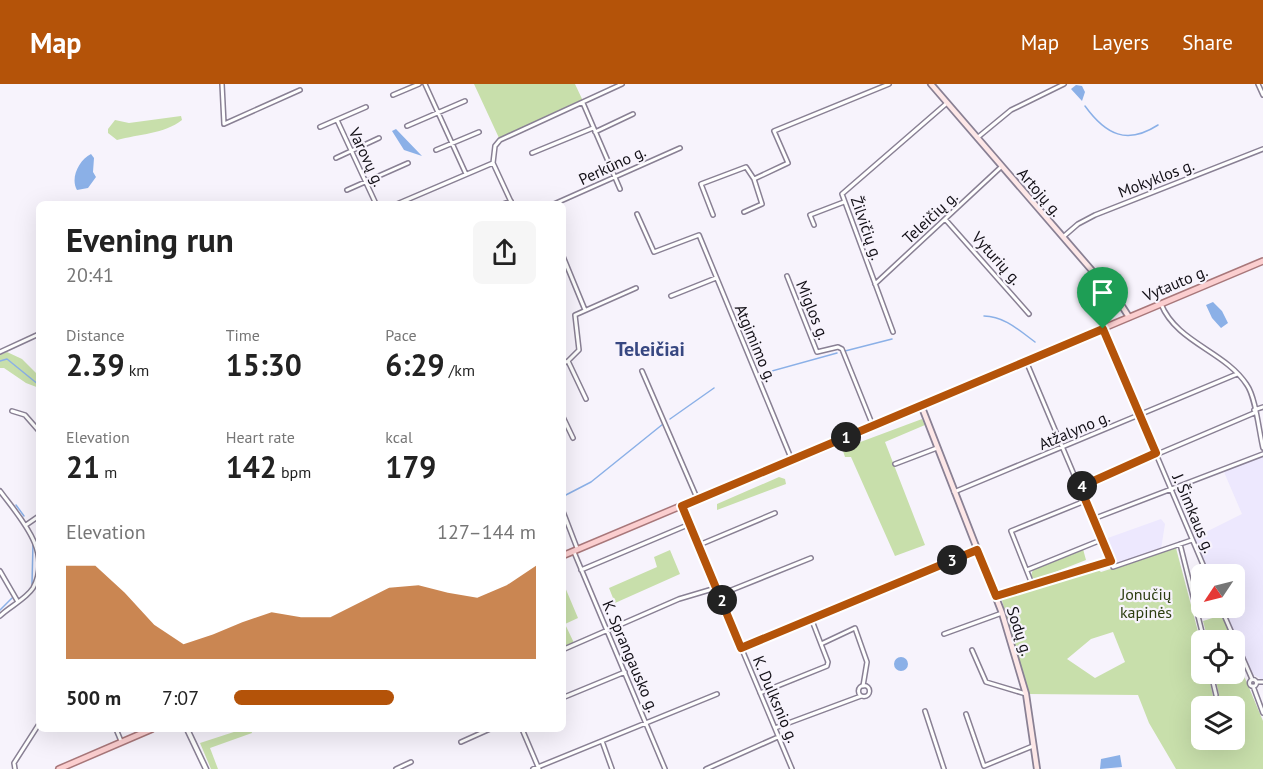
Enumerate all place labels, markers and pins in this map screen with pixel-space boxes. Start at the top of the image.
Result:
pin [1077,267,1128,329]
pin: 1 [831,422,861,452]
pin: 4 [1067,471,1097,501]
pin: 3 [937,545,967,575]
pin: 2 [707,585,737,615]

